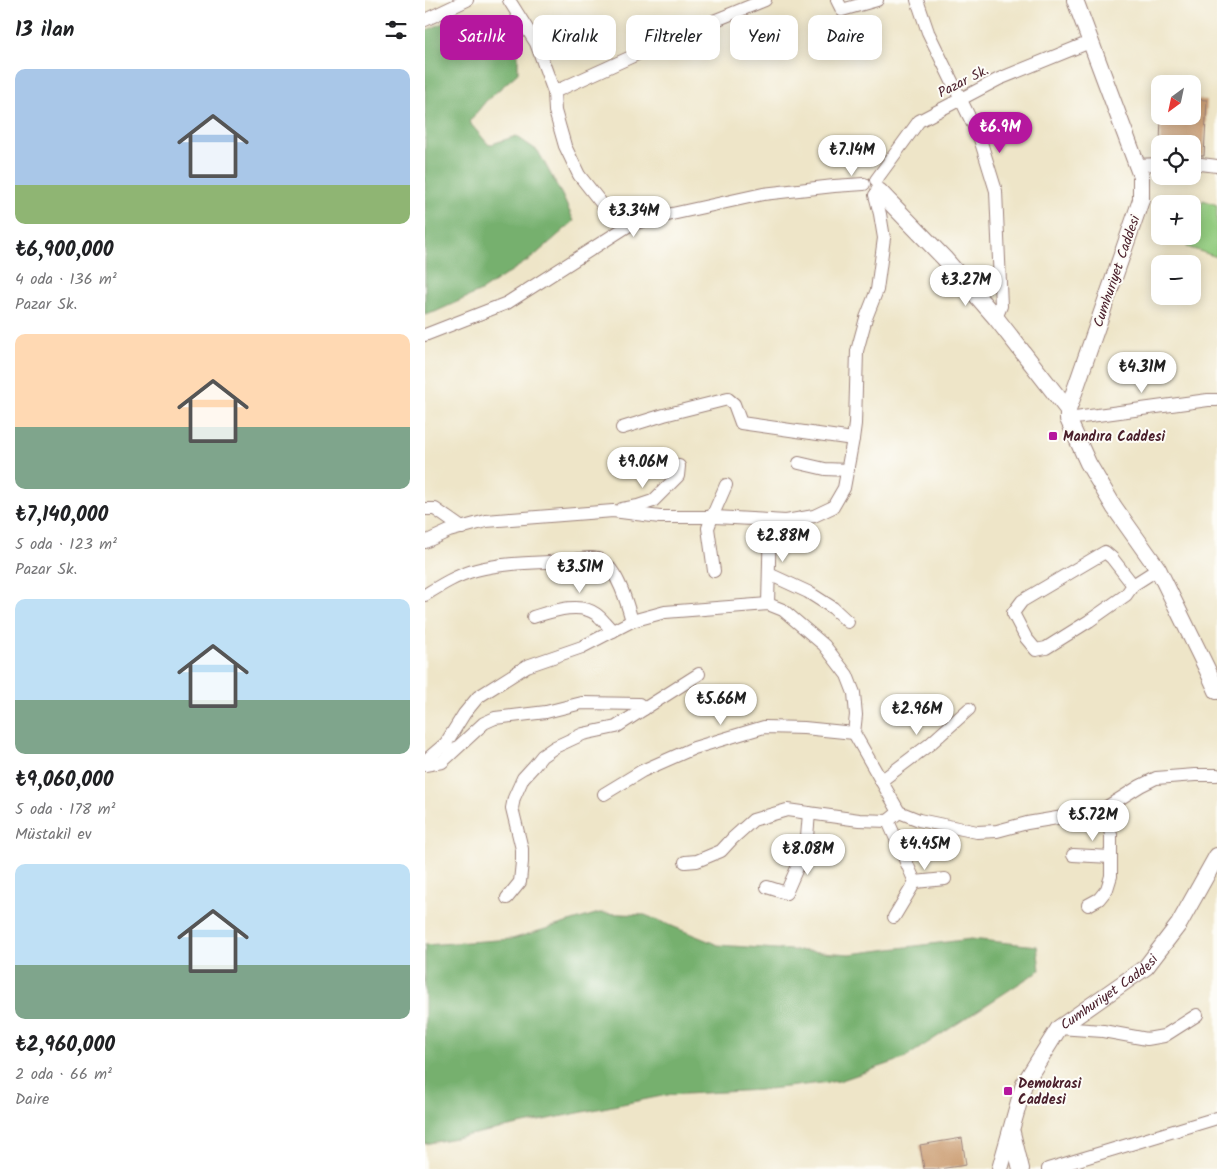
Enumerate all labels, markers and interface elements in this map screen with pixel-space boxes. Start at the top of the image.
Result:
text: 13 ilan [15,14,74,47]
chip: Satılık [440,15,523,60]
chip: Kiralık [533,15,616,60]
chip: Filtreler [626,15,720,60]
chip: Yeni [730,15,798,60]
chip: Daire [808,15,882,60]
icon: filters [382,16,410,44]
street label: Pazar Sk. [934,60,993,104]
north arrow [1151,75,1201,125]
map controls [1151,75,1201,305]
icon: home [168,101,258,191]
pin: ₺6.9M [965,112,1035,154]
text: ₺6.9M [979,115,1021,140]
pin: ₺7.14M [811,134,893,177]
button: locate [1151,135,1201,185]
text: ₺7.14M [829,138,875,163]
button: + [1151,195,1201,245]
pin: ₺3.34M [593,196,675,238]
text: ₺3.34M [609,199,659,224]
street label: Cumhuriyet Caddesi [1088,212,1147,330]
text: ₺6,900,000 [15,234,113,267]
button: − [1151,255,1201,305]
pin: ₺3.27M [925,264,1007,307]
text: 4 oda · 136 m² [15,267,117,292]
text: ₺3.27M [941,268,991,293]
text: Pazar Sk. [15,292,77,317]
pin: ₺4.31M [1101,352,1183,394]
text: ₺4.31M [1118,355,1166,380]
icon: home [168,366,258,456]
place label: Mandıra Caddesi [1063,426,1166,448]
marker: Mandıra Caddesi [1047,430,1059,442]
pin: ₺9.06M [602,446,684,489]
text: ₺9.06M [618,450,668,475]
text: ₺7,140,000 [15,499,108,532]
pin: ₺2.88M [742,520,824,563]
text: ₺2.88M [757,524,809,549]
text: 5 oda · 123 m² [15,532,117,557]
pin: ₺3.51M [539,552,621,594]
text: ₺3.51M [557,555,603,580]
text: Pazar Sk. [15,557,77,582]
icon: home [168,631,258,721]
pin: ₺5.66M [680,684,762,726]
text: ₺5.66M [696,687,746,712]
pin: ₺2.96M [876,694,958,736]
text: ₺2.96M [892,697,942,722]
text: ₺9,060,000 [15,764,113,797]
text: 5 oda · 178 m² [15,797,115,822]
pin: ₺5.72M [1052,800,1134,842]
text: ₺5.72M [1068,803,1118,828]
text: Müstakil ev [15,822,91,847]
pin: ₺4.45M [884,828,966,871]
text: ₺4.45M [900,832,950,857]
pin: ₺8.08M [767,834,849,876]
text: ₺8.08M [782,837,834,862]
icon: home [168,896,258,986]
street label: Cumhuriyet Caddesi [1056,949,1164,1036]
text: ₺2,960,000 [15,1029,115,1062]
text: 2 oda · 66 m² [15,1062,112,1087]
place label: Demokrasi Caddesi [1018,1073,1082,1111]
marker: Demokrasi Caddesi [1002,1085,1014,1097]
text: Daire [15,1087,49,1112]

